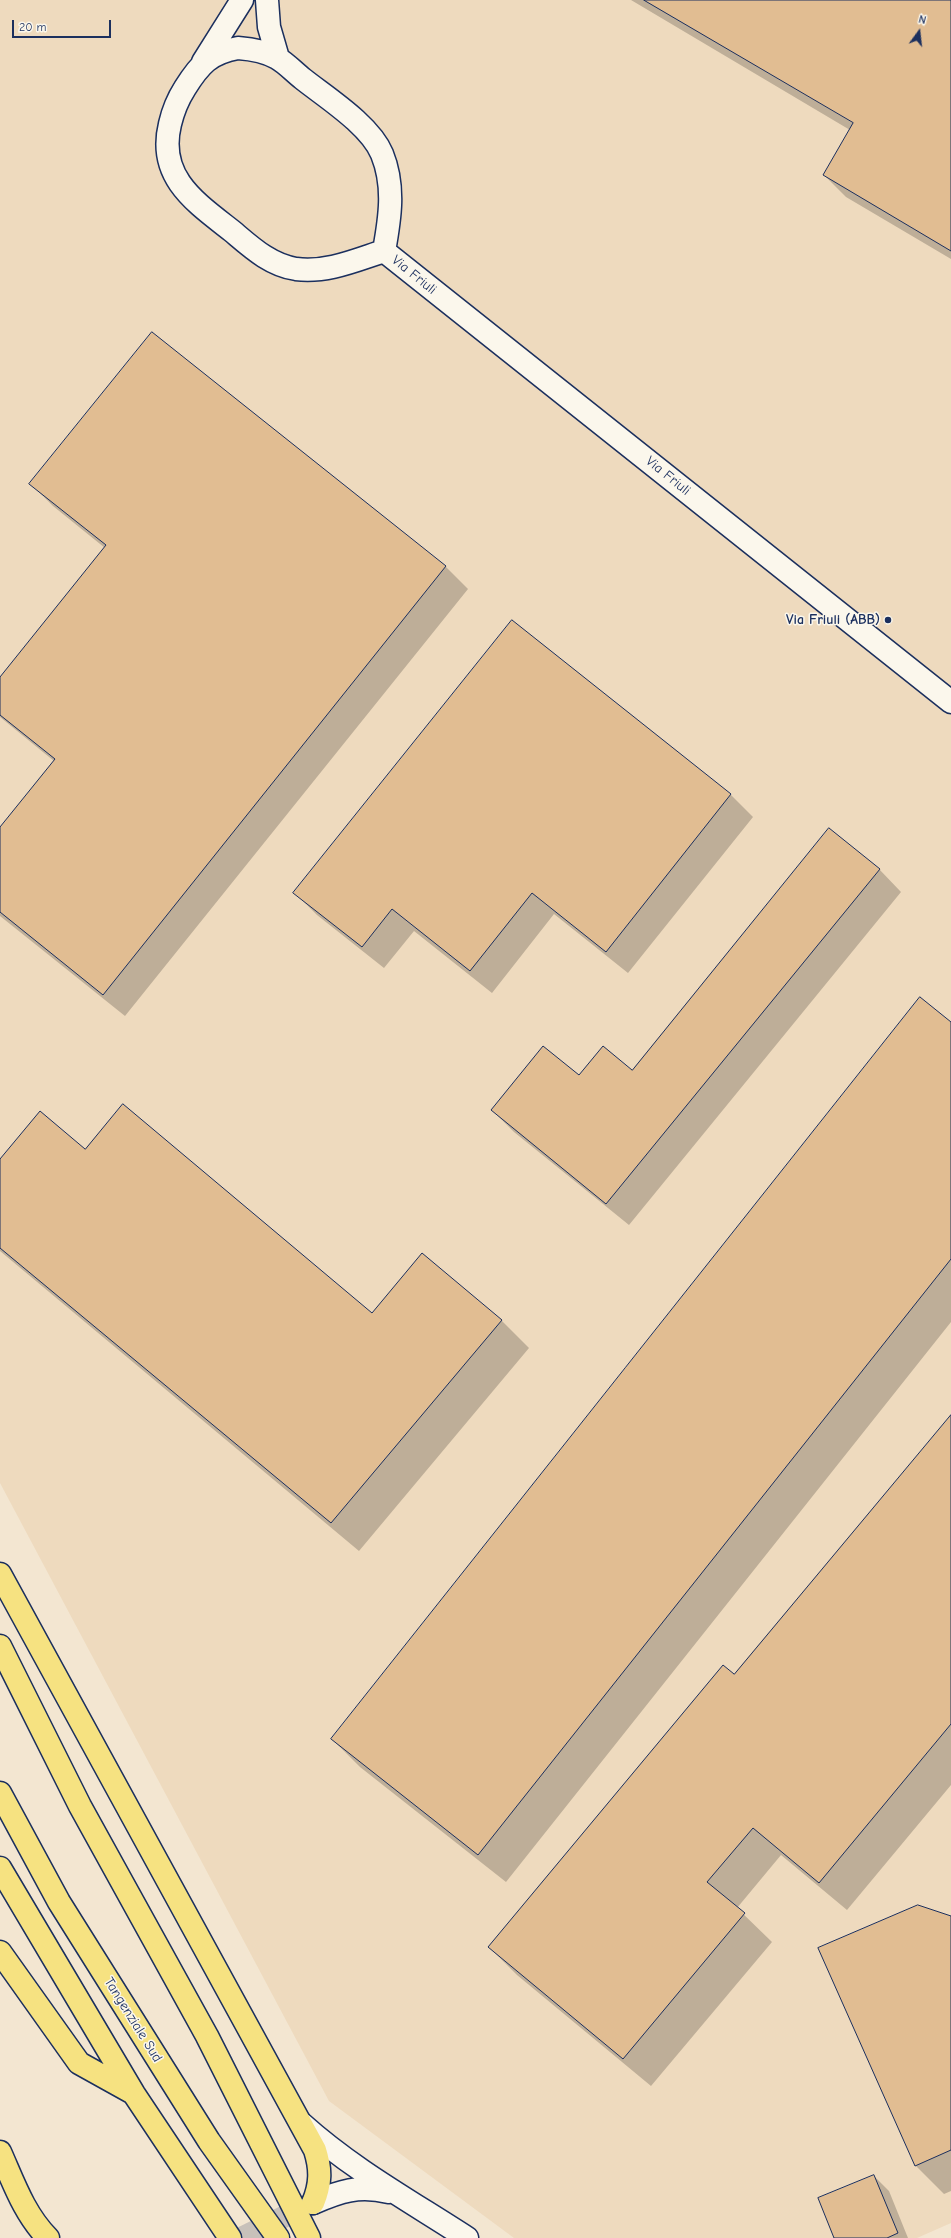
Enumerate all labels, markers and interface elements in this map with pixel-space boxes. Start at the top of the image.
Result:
scale bar [14,12,113,38]
north arrow [899,12,939,52]
text: N [917,13,927,27]
text: 20 m [19,20,47,34]
street label: Via Friuli [388,252,440,298]
street label: Via Friuli [642,453,694,499]
place label: Via Friuli (ABB) [786,612,880,628]
marker: Via Friuli (ABB) [883,615,893,625]
street label: Tangenziale Sud [100,1975,166,2065]

